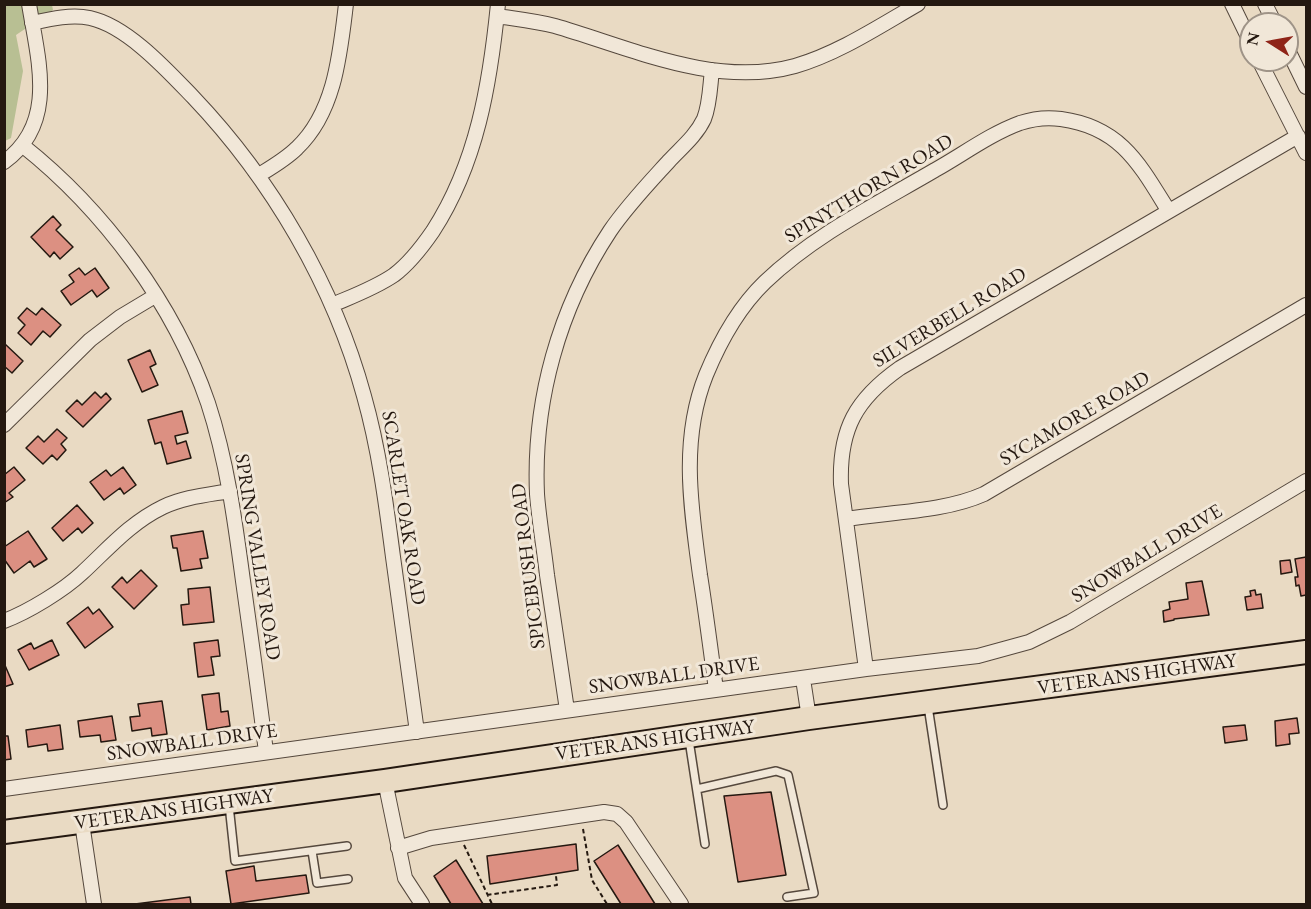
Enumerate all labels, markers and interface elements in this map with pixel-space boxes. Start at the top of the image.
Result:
north arrow [1239,12,1299,72]
text: N [1241,30,1264,47]
street label: SPINYTHORN ROAD [780,129,958,249]
street label: SILVERBELL ROAD [869,263,1031,373]
street label: SYCAMORE ROAD [996,366,1154,472]
street label: SCARLET OAK ROAD [376,409,430,607]
street label: SPRING VALLEY ROAD [229,452,285,662]
street label: SPICEBUSH ROAD [507,482,551,650]
street label: SNOWBALL DRIVE [1067,499,1227,609]
street label: VETERANS HIGHWAY [1036,649,1238,701]
street label: SNOWBALL DRIVE [587,652,761,700]
street label: VETERANS HIGHWAY [554,715,756,767]
street label: SNOWBALL DRIVE [105,719,279,767]
street label: VETERANS HIGHWAY [73,784,275,836]

